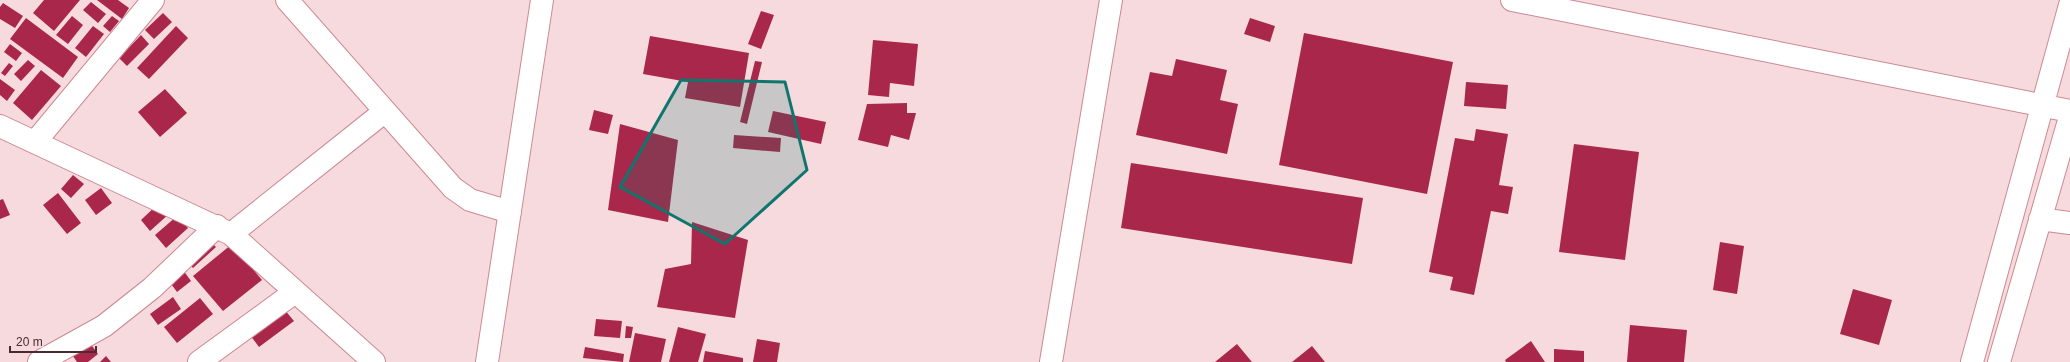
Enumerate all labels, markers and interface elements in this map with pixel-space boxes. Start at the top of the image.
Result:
scale bar [10,328,96,354]
text: 20 m [16,335,43,349]

